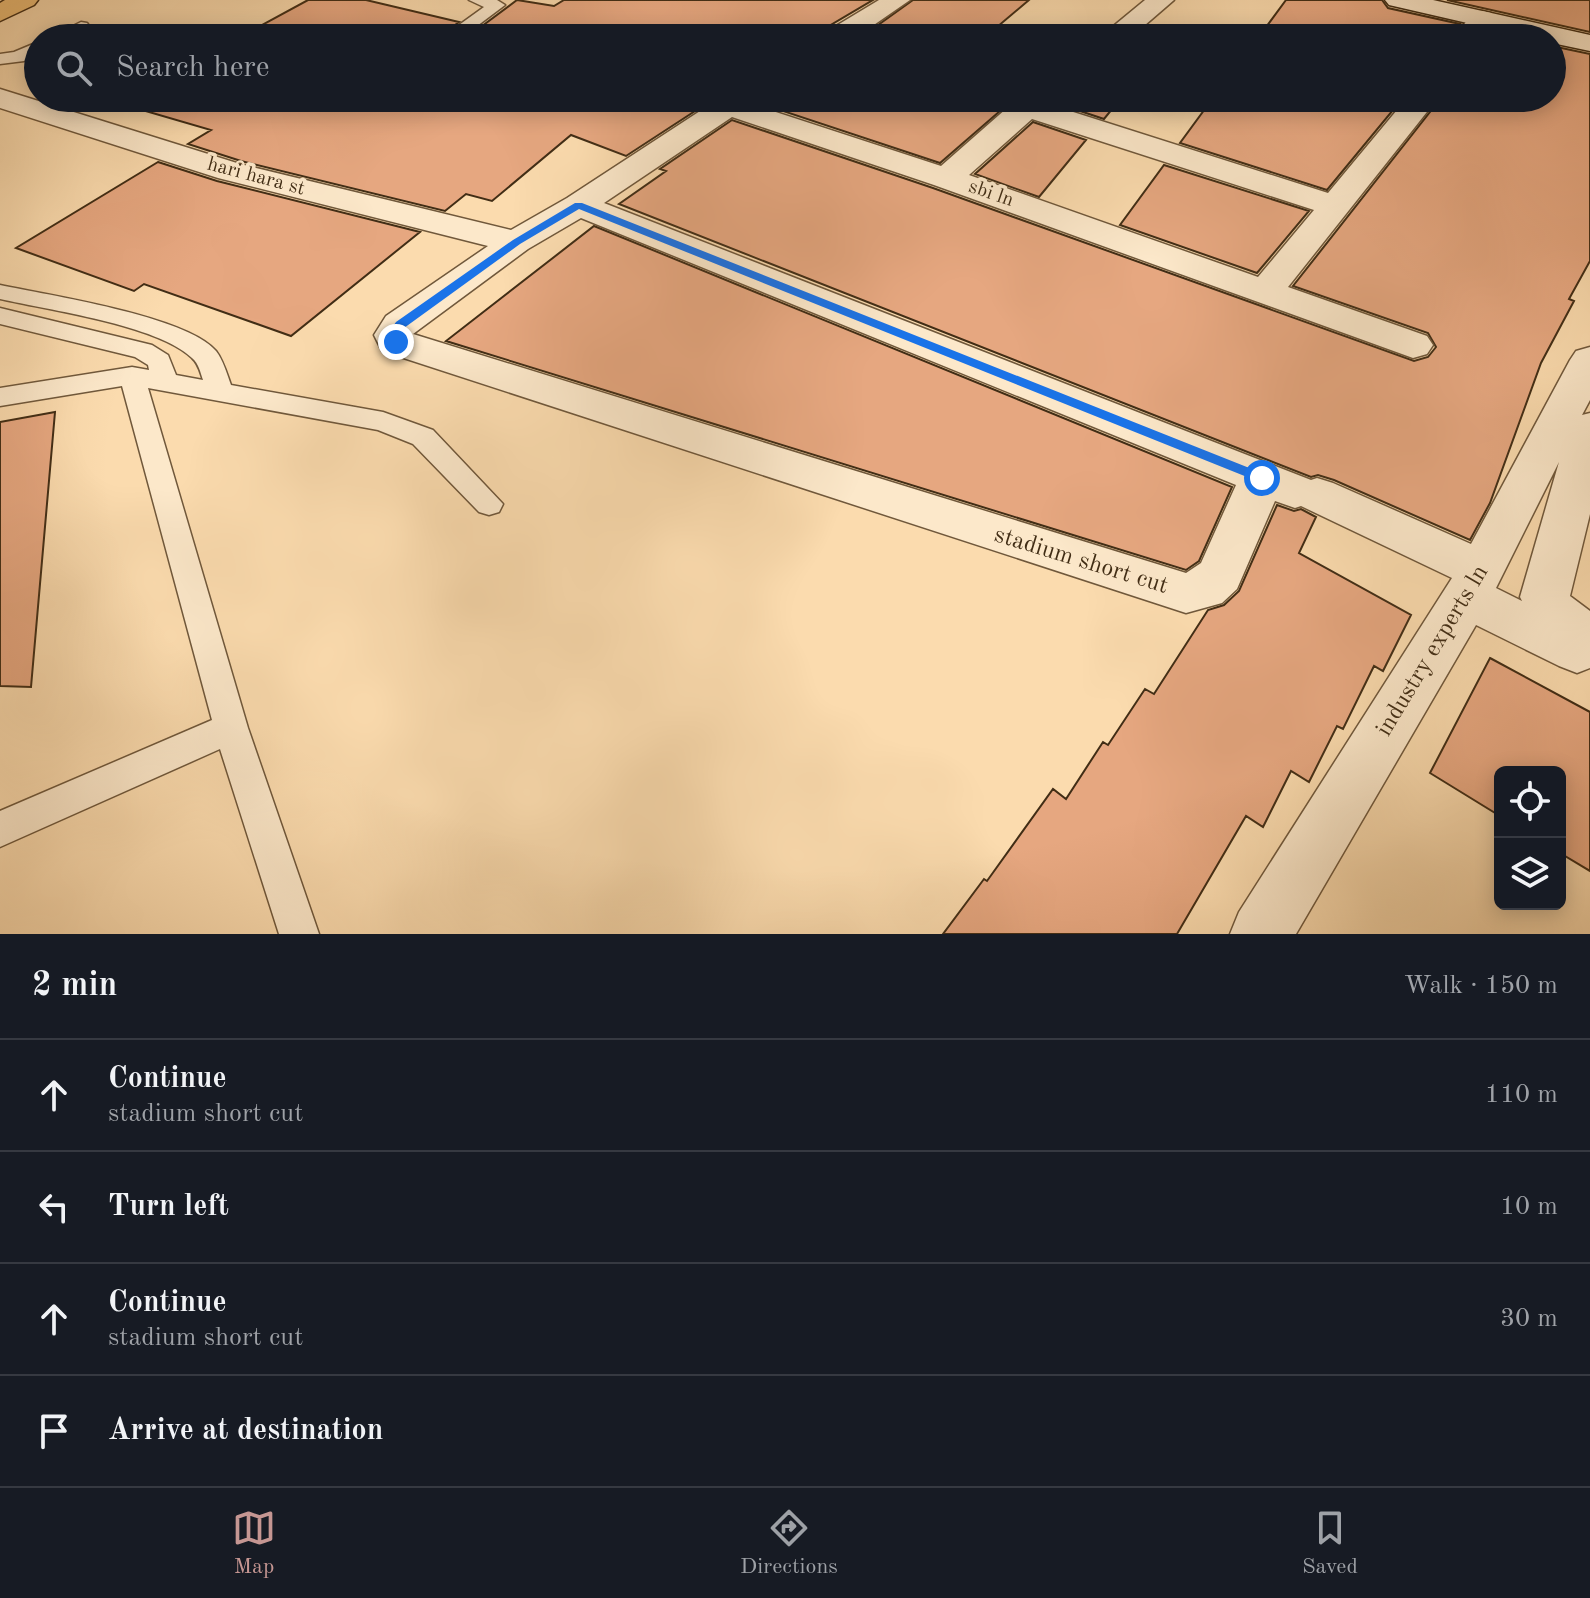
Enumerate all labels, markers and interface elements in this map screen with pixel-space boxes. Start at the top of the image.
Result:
search box [24,24,1566,112]
icon: search [52,46,96,90]
text: Search here [116,53,270,83]
street label: hari hara st [205,154,307,200]
street label: sbi ln [966,177,1016,211]
route end [378,324,414,360]
route start [1244,460,1280,496]
street label: stadium short cut [991,523,1171,599]
street label: industry experts ln [1373,561,1493,741]
map controls [1494,766,1566,910]
button: locate [1494,766,1566,838]
button: layers [1494,838,1566,910]
text: 2 min [32,969,117,1003]
text: Walk · 150 m [1404,973,1558,999]
text: Continue [108,1064,227,1094]
icon: ahead [32,1073,76,1117]
text: 110 m [1485,1082,1558,1108]
text: stadium short cut [108,1101,303,1127]
icon: left [32,1185,76,1229]
text: Turn left [108,1192,229,1222]
text: 10 m [1500,1194,1558,1220]
text: Continue [108,1288,227,1318]
icon: ahead [32,1297,76,1341]
text: 30 m [1500,1306,1558,1332]
text: stadium short cut [108,1325,303,1351]
icon: arrive [32,1409,76,1453]
text: Arrive at destination [108,1416,383,1446]
tab: Map [232,1506,276,1581]
tab: Directions [740,1506,838,1581]
tab: Saved [1302,1506,1358,1581]

